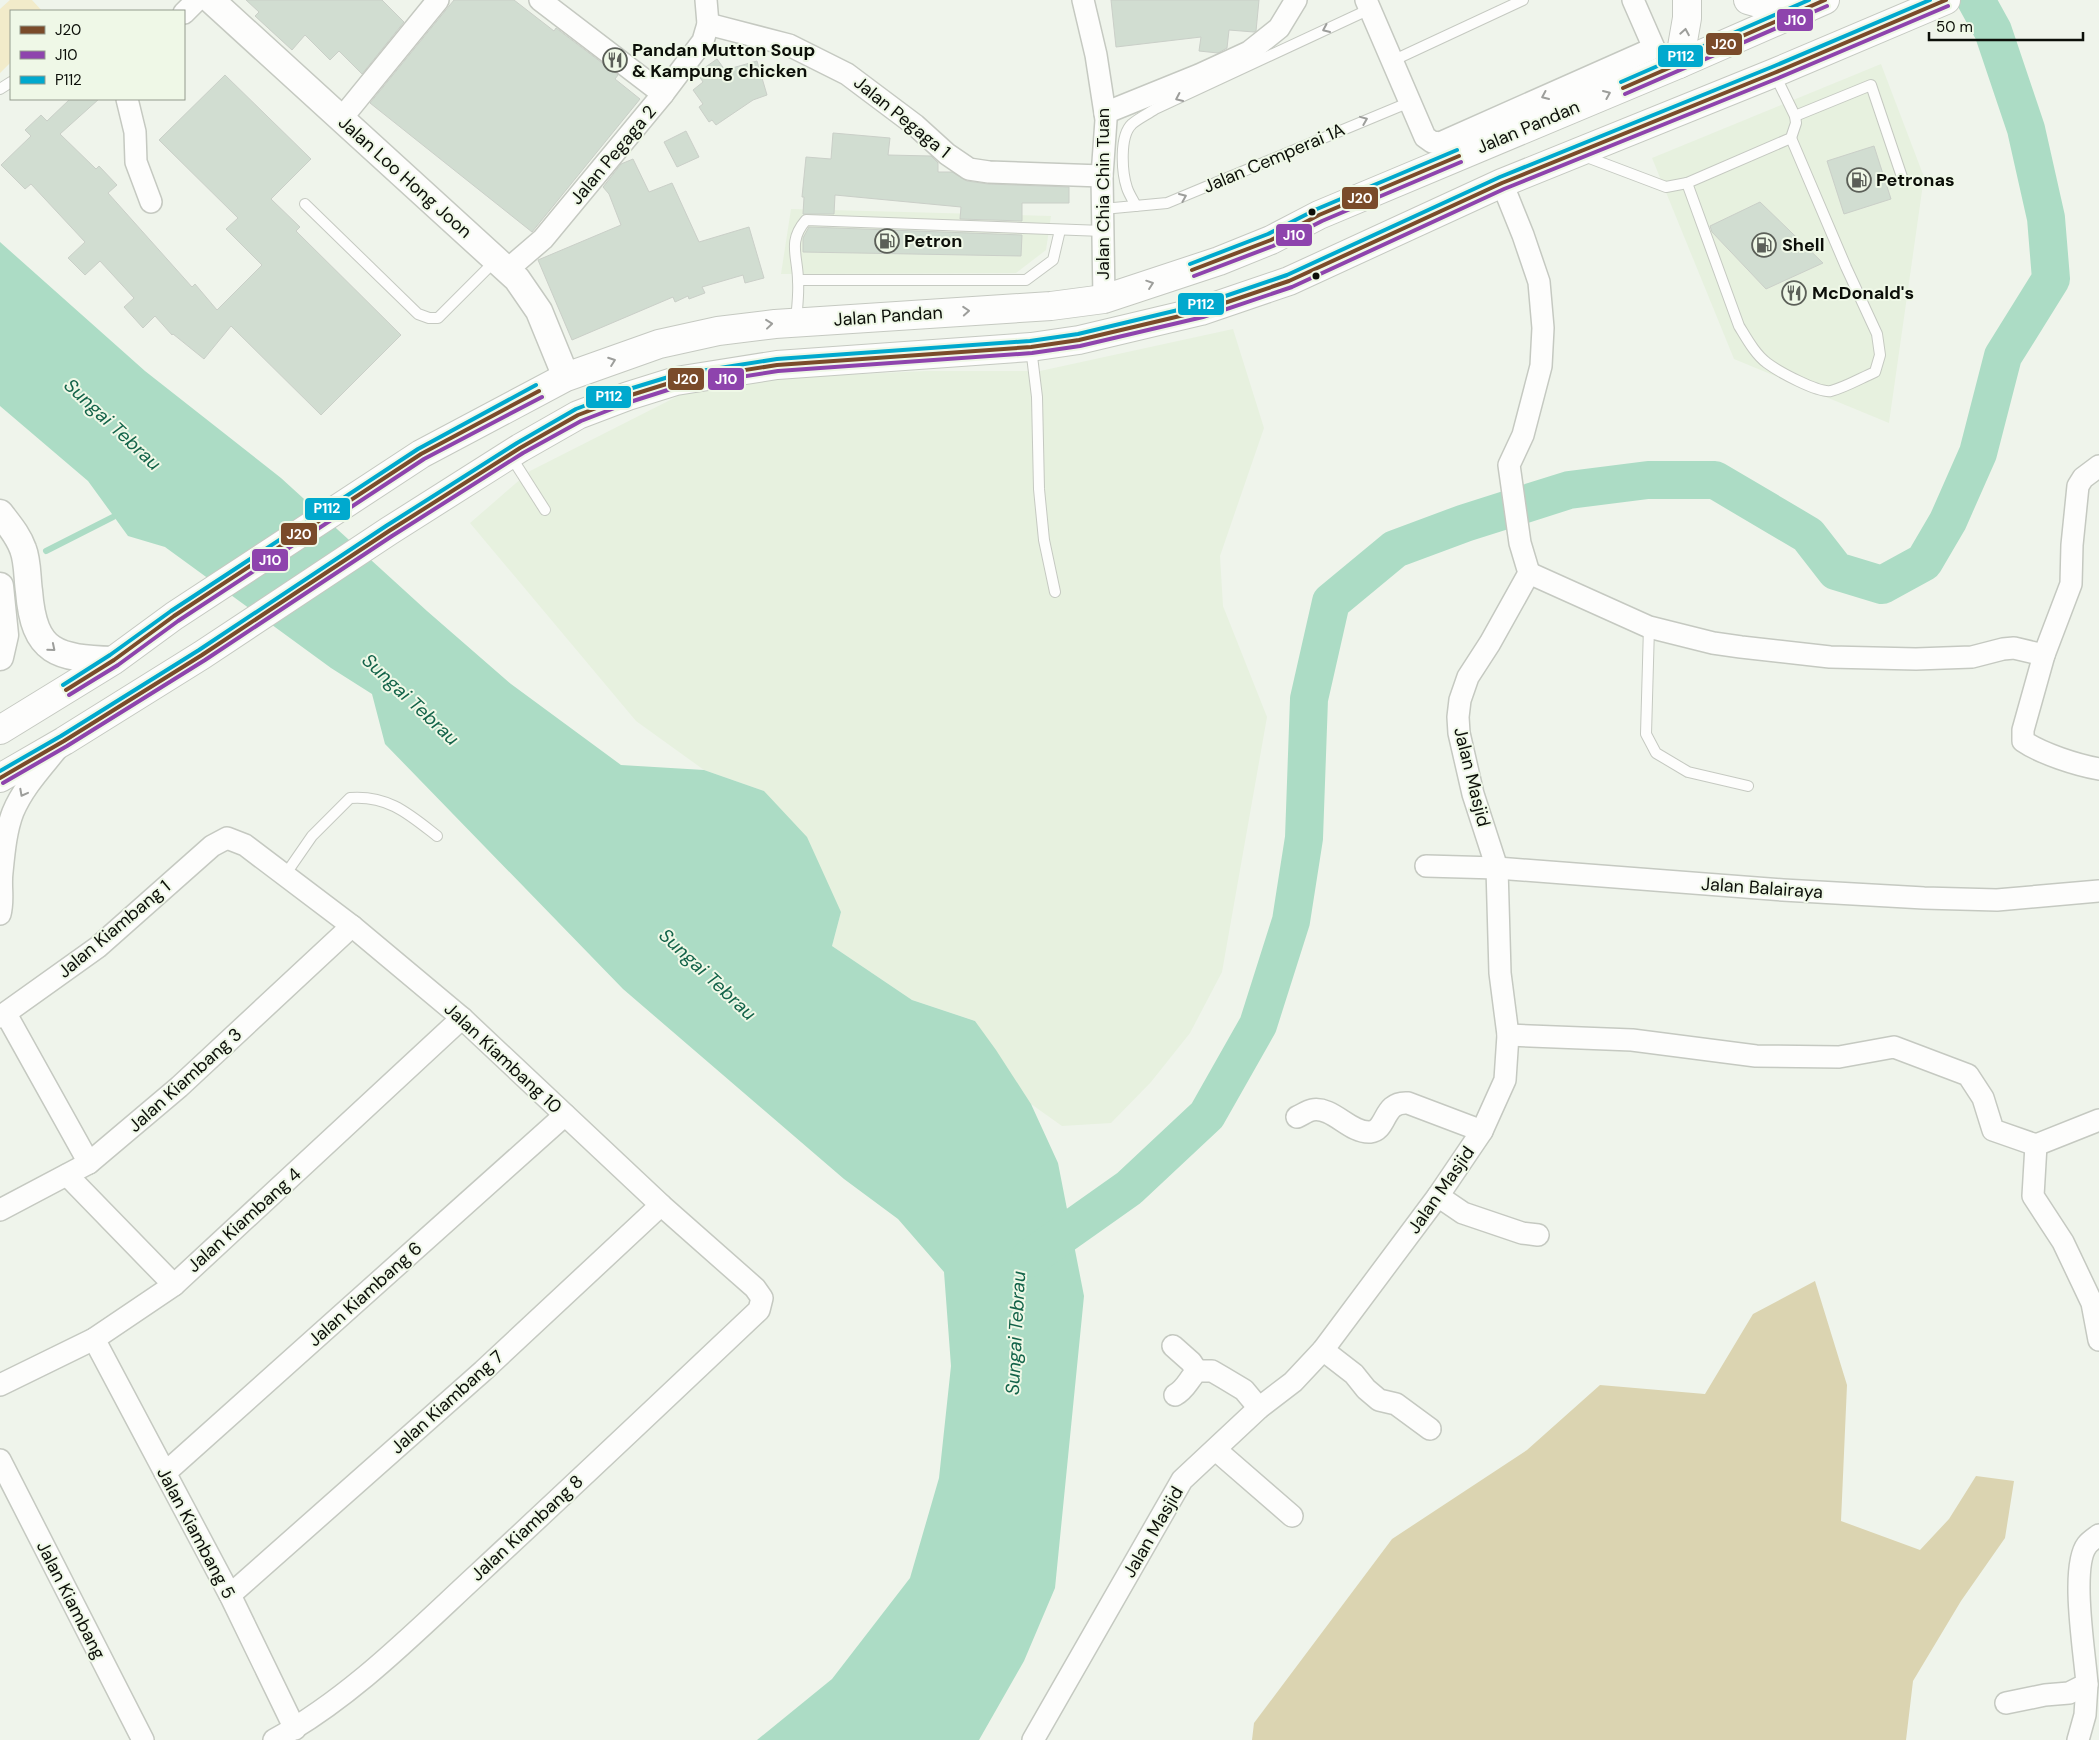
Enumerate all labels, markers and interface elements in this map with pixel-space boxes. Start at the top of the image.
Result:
line badge: J10 [1776,8,1814,32]
legend [10,10,185,100]
scale bar [1929,10,2083,42]
text: J10 [1784,11,1806,29]
text: 50 m [1936,17,1973,37]
text: J20 [55,20,81,40]
one-way arrow [1322,23,1331,34]
one-way arrow [1679,28,1689,37]
line badge: J20 [1705,32,1743,56]
text: J20 [1711,35,1737,53]
place label: Pandan Mutton Soup & Kampung chicken [632,38,815,83]
line badge: P112 [1657,44,1704,68]
text: J10 [55,45,77,65]
restaurant icon: Pandan Mutton Soup & Kampung chicken [602,47,628,73]
text: P112 [1668,47,1694,65]
text: P112 [55,70,82,90]
street label: Jalan Pegaga 1 [849,71,955,163]
one-way arrow [1541,90,1550,100]
one-way arrow [1602,90,1611,101]
one-way arrow [1175,92,1184,103]
street label: Jalan Pandan [1473,95,1583,159]
street label: Jalan Pegaga 2 [564,100,662,210]
street label: Jalan Chia Chin Tuan [1091,108,1115,280]
street label: Jalan Loo Hong Joon [333,111,477,243]
one-way arrow [1359,116,1368,127]
street label: Jalan Cemperai 1A [1200,117,1348,199]
fuel station icon: Petronas [1846,167,1872,193]
place label: Petronas [1876,168,1955,192]
line badge: J20 [1341,186,1379,210]
text: J20 [1347,189,1373,207]
one-way arrow [1178,192,1187,203]
unlabelled marker [1307,207,1317,217]
line badge: J10 [1275,223,1313,247]
text: J10 [1283,226,1305,244]
fuel station icon: Petron [874,228,900,254]
place label: Petron [904,229,962,253]
fuel station icon: Shell [1751,232,1777,258]
place label: Shell [1782,233,1824,257]
unlabelled marker [1311,271,1321,281]
one-way arrow [1146,279,1154,289]
restaurant icon: McDonald's [1781,280,1807,306]
place label: McDonald's [1812,281,1914,305]
line badge: P112 [1177,292,1225,316]
text: P112 [1188,295,1214,313]
street label: Jalan Pandan [833,300,943,332]
one-way arrow [963,306,971,317]
one-way arrow [766,319,774,330]
one-way arrow [607,357,615,367]
line badge: J20 [667,367,705,391]
line badge: J10 [707,367,745,391]
text: J20 [673,370,699,388]
text: J10 [715,370,737,388]
water label: Sungai Tebrau [59,373,167,476]
line badge: P112 [585,385,632,409]
text: P112 [596,387,622,405]
line badge: P112 [304,497,351,521]
text: P112 [314,499,340,517]
line badge: J20 [280,522,318,546]
text: J20 [286,525,312,543]
line badge: J10 [251,548,289,572]
text: J10 [259,551,281,569]
one-way arrow [46,642,55,650]
water label: Sungai Tebrau [357,648,465,751]
street label: Jalan Masjid [1448,725,1496,829]
one-way arrow [19,788,29,797]
street label: Jalan Balairaya [1700,872,1824,904]
street label: Jalan Kiambang 1 [53,875,175,983]
water label: Sungai Tebrau [654,923,762,1026]
street label: Jalan Kiambang 10 [439,997,567,1119]
street label: Jalan Kiambang 3 [123,1022,247,1138]
street label: Jalan Masjid [1402,1141,1480,1239]
street label: Jalan Kiambang 4 [182,1162,306,1278]
street label: Jalan Kiambang 6 [303,1236,427,1352]
water label: Sungai Tebrau [1000,1270,1031,1396]
street label: Jalan Kiambang 7 [385,1345,509,1459]
street label: Jalan Kiambang 5 [151,1463,241,1603]
street label: Jalan Kiambang 8 [466,1470,588,1586]
street label: Jalan Masjid [1117,1482,1189,1582]
street label: Jalan Kiambang [31,1537,111,1663]

